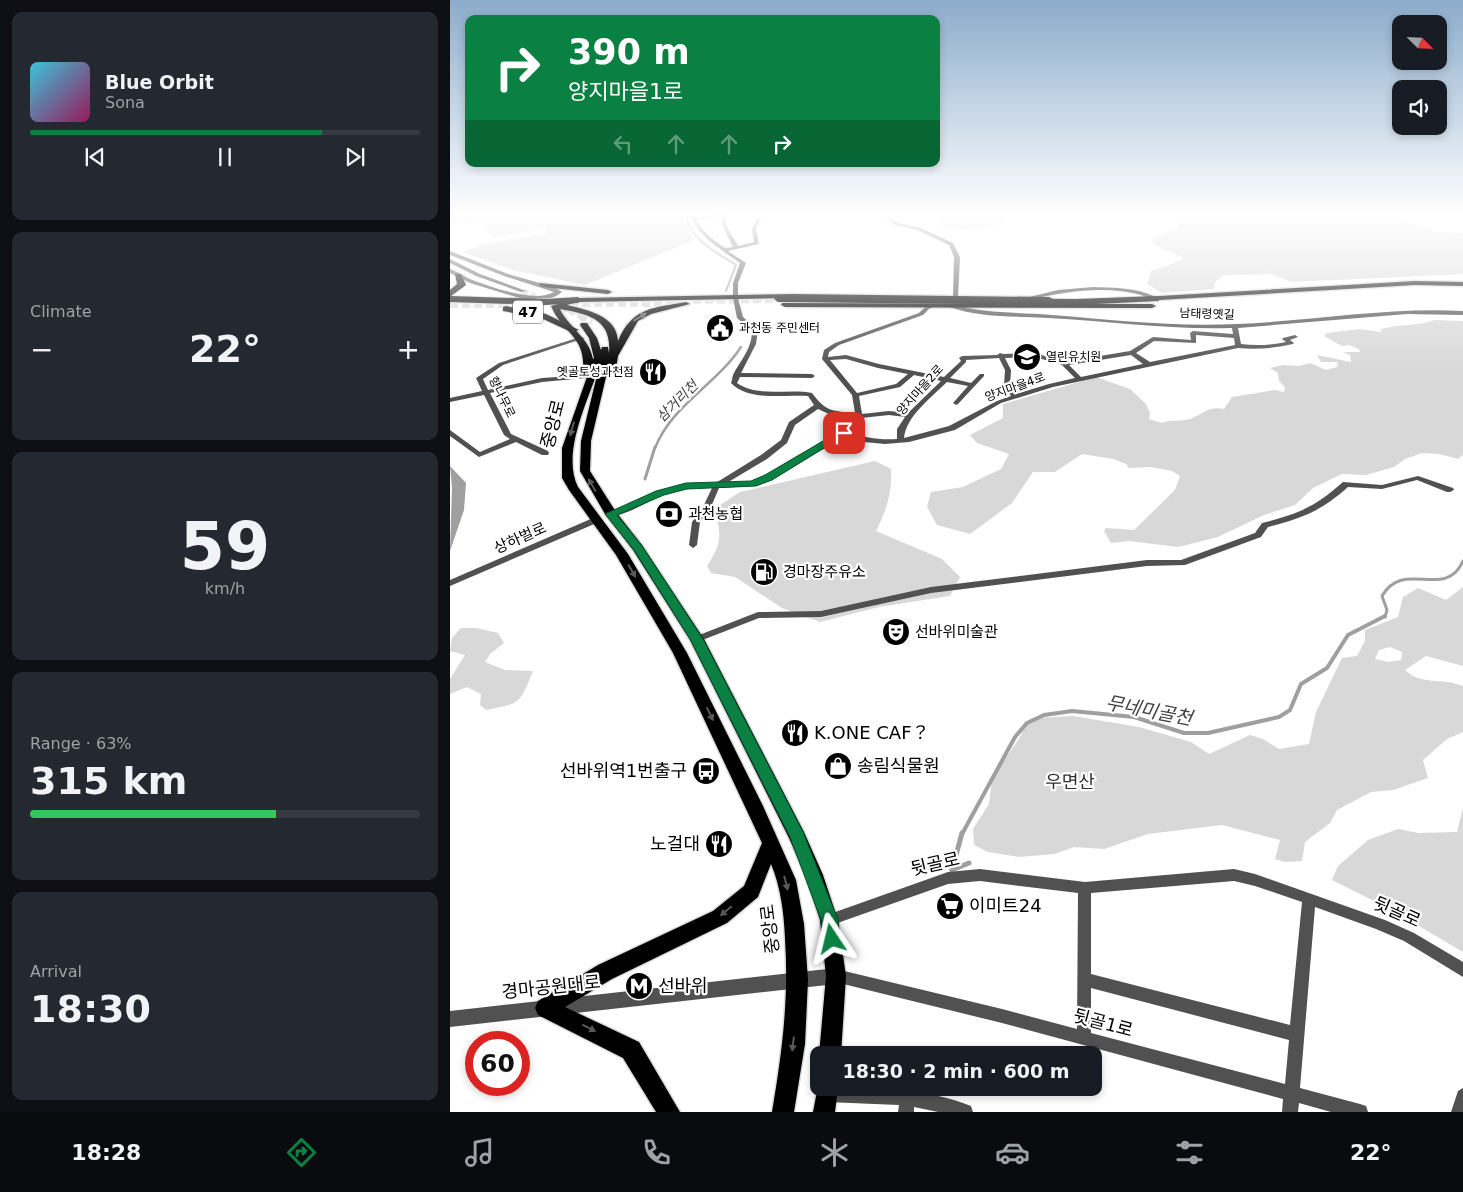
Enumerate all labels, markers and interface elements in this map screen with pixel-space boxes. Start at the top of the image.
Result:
north arrow [1392,15,1448,70]
map controls [1392,15,1447,135]
text: 390 m [568,32,690,72]
icon: right [485,35,550,100]
text: Blue Orbit [105,71,214,93]
text: 양지마을1로 [568,79,683,104]
button: sound [1392,80,1447,135]
text: Sona [105,93,145,112]
icon: left [609,130,637,158]
icon: ahead [662,130,690,158]
icon: ahead [715,130,743,158]
icon: right [768,130,796,158]
icon: previous [81,143,109,171]
icon: pause [211,143,239,171]
icon: next [341,143,369,171]
road number: 47 [513,300,543,324]
text: Climate [30,302,92,321]
street label: 남태령옛길 [1179,306,1235,322]
one-way arrow [634,313,647,322]
public building icon: 과천동 주민센터 [705,313,735,343]
place label: 과천동 주민센터 [739,321,820,335]
text: 22° [189,327,261,371]
text: − [30,333,53,366]
text: + [397,333,420,366]
school or university icon: 열린유치원 [1012,342,1042,372]
place label: 열린유치원 [1046,350,1101,364]
restaurant icon: 옛골토성과천점 [638,357,668,387]
street label: 양지마을2로 [894,362,946,418]
place label: 옛골토성과천점 [557,365,634,379]
street label: 양지마을4로 [983,370,1047,404]
street label: 향나무로 [486,374,518,420]
water label: 삼거리천 [653,376,702,425]
street label: 중앙로 [536,397,569,451]
pin [823,412,865,454]
icon: arrive [830,419,858,447]
one-way arrow [568,422,576,437]
one-way arrow [588,478,597,492]
bank icon: 과천농협 [654,499,684,529]
place label: 과천농협 [688,505,743,523]
text: 59 [180,509,270,584]
street label: 상하벌로 [491,519,549,557]
fuel station icon: 경마장주유소 [749,557,779,587]
place label: 경마장주유소 [783,563,866,581]
one-way arrow [628,564,636,579]
text: km/h [205,579,245,598]
theatre icon: 선바위미술관 [881,617,911,647]
place label: 선바위미술관 [915,623,998,641]
water label: 무네미골천 [1104,691,1195,729]
one-way arrow [706,707,714,721]
restaurant icon: K.ONE CAF？ [780,718,810,748]
place label: K.ONE CAF？ [814,722,930,743]
text: Range · 63% [30,734,132,753]
shop icon: 송림식물원 [823,751,853,781]
place label: 송림식물원 [857,755,940,776]
bus stop icon: 선바위역1번출구 [691,756,721,786]
text: 315 km [30,759,187,803]
place label: 선바위역1번출구 [560,760,687,781]
park label: 우면산 [1045,771,1095,792]
restaurant icon: 노걸대 [704,829,734,859]
place label: 노걸대 [650,833,700,854]
street label: 뒷골로 [908,848,961,879]
one-way arrow [783,875,791,890]
supermarket icon: 이미트24 [935,891,965,921]
street label: 뒷골로 [1370,892,1424,931]
place label: 이미트24 [969,895,1042,916]
street label: 중앙로 [756,903,783,955]
one-way arrow [720,906,733,917]
position arrow [805,912,857,964]
text: Arrival [30,962,82,981]
street label: 경마공원대로 [500,971,601,1002]
metro station icon: 선바위 [624,971,654,1001]
place label: 선바위 [658,975,708,996]
text: 18:30 [30,987,151,1031]
street label: 뒷골1로 [1071,1004,1135,1041]
one-way arrow [582,1024,596,1032]
speed limit sign: 60 [465,1031,530,1096]
one-way arrow [789,1037,797,1053]
text: 18:30 · 2 min · 600 m [842,1060,1070,1082]
icon: directions [284,1135,319,1170]
icon: music [462,1135,497,1170]
icon: phone [639,1135,674,1170]
icon: climate [817,1135,852,1170]
icon: car [995,1135,1030,1170]
icon: filters [1172,1135,1207,1170]
text: 18:28 [71,1140,141,1165]
text: 22° [1350,1140,1392,1165]

